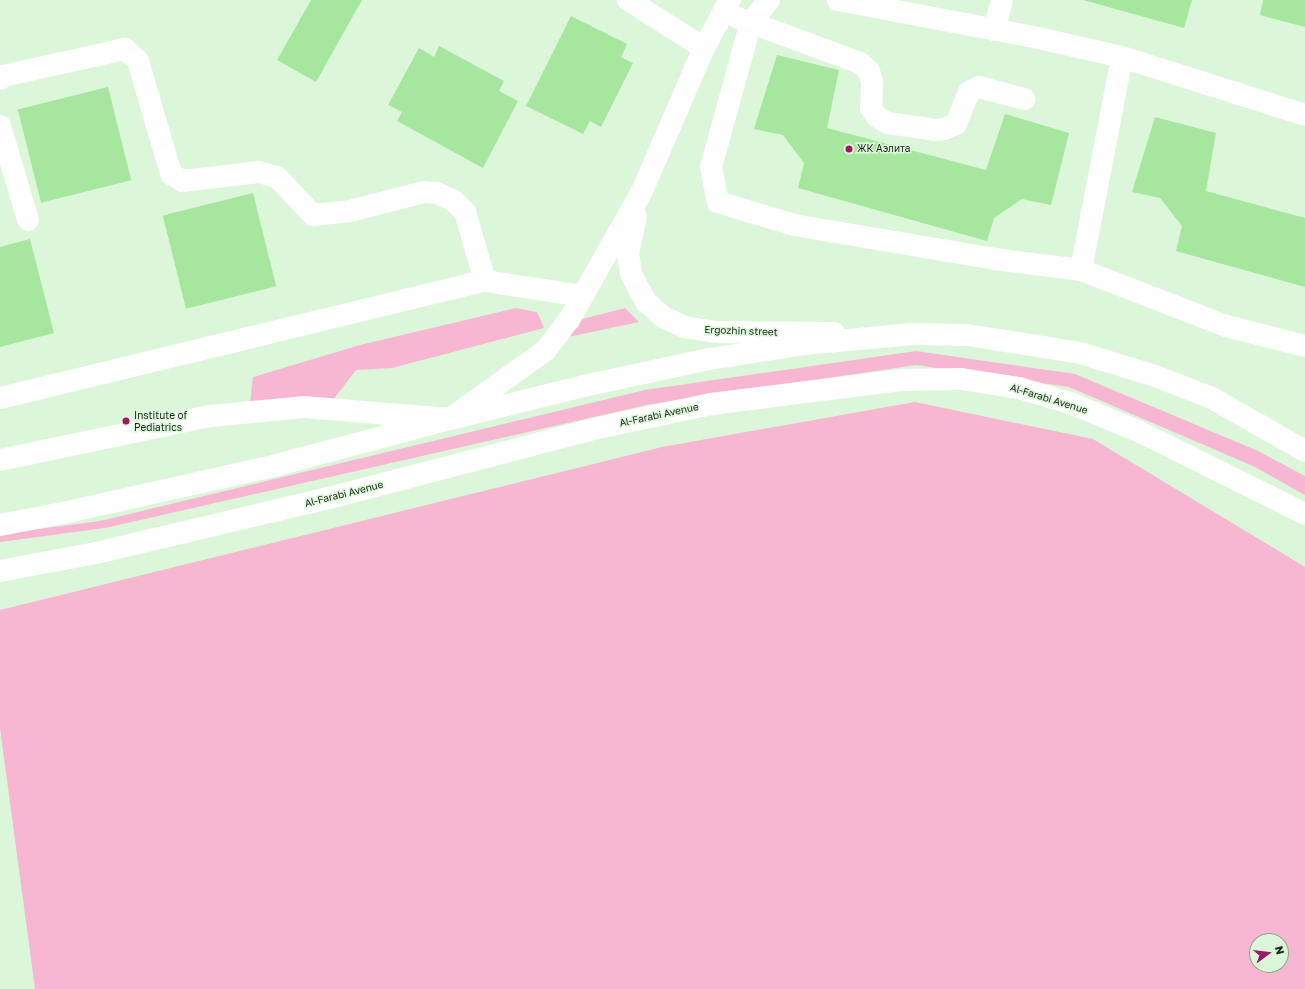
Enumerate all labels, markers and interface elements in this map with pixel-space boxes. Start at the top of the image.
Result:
place label: ЖК Аэлита [857,143,910,155]
marker: ЖК Аэлита [844,144,854,154]
street label: Ergozhin street [704,324,778,338]
street label: Al-Farabi Avenue [1009,381,1089,417]
street label: Al-Farabi Avenue [618,401,700,429]
place label: Institute of Pediatrics [134,409,187,432]
marker: Institute of Pediatrics [121,416,131,426]
street label: Al-Farabi Avenue [303,478,385,510]
north arrow [1249,933,1289,973]
text: N [1273,944,1287,956]

